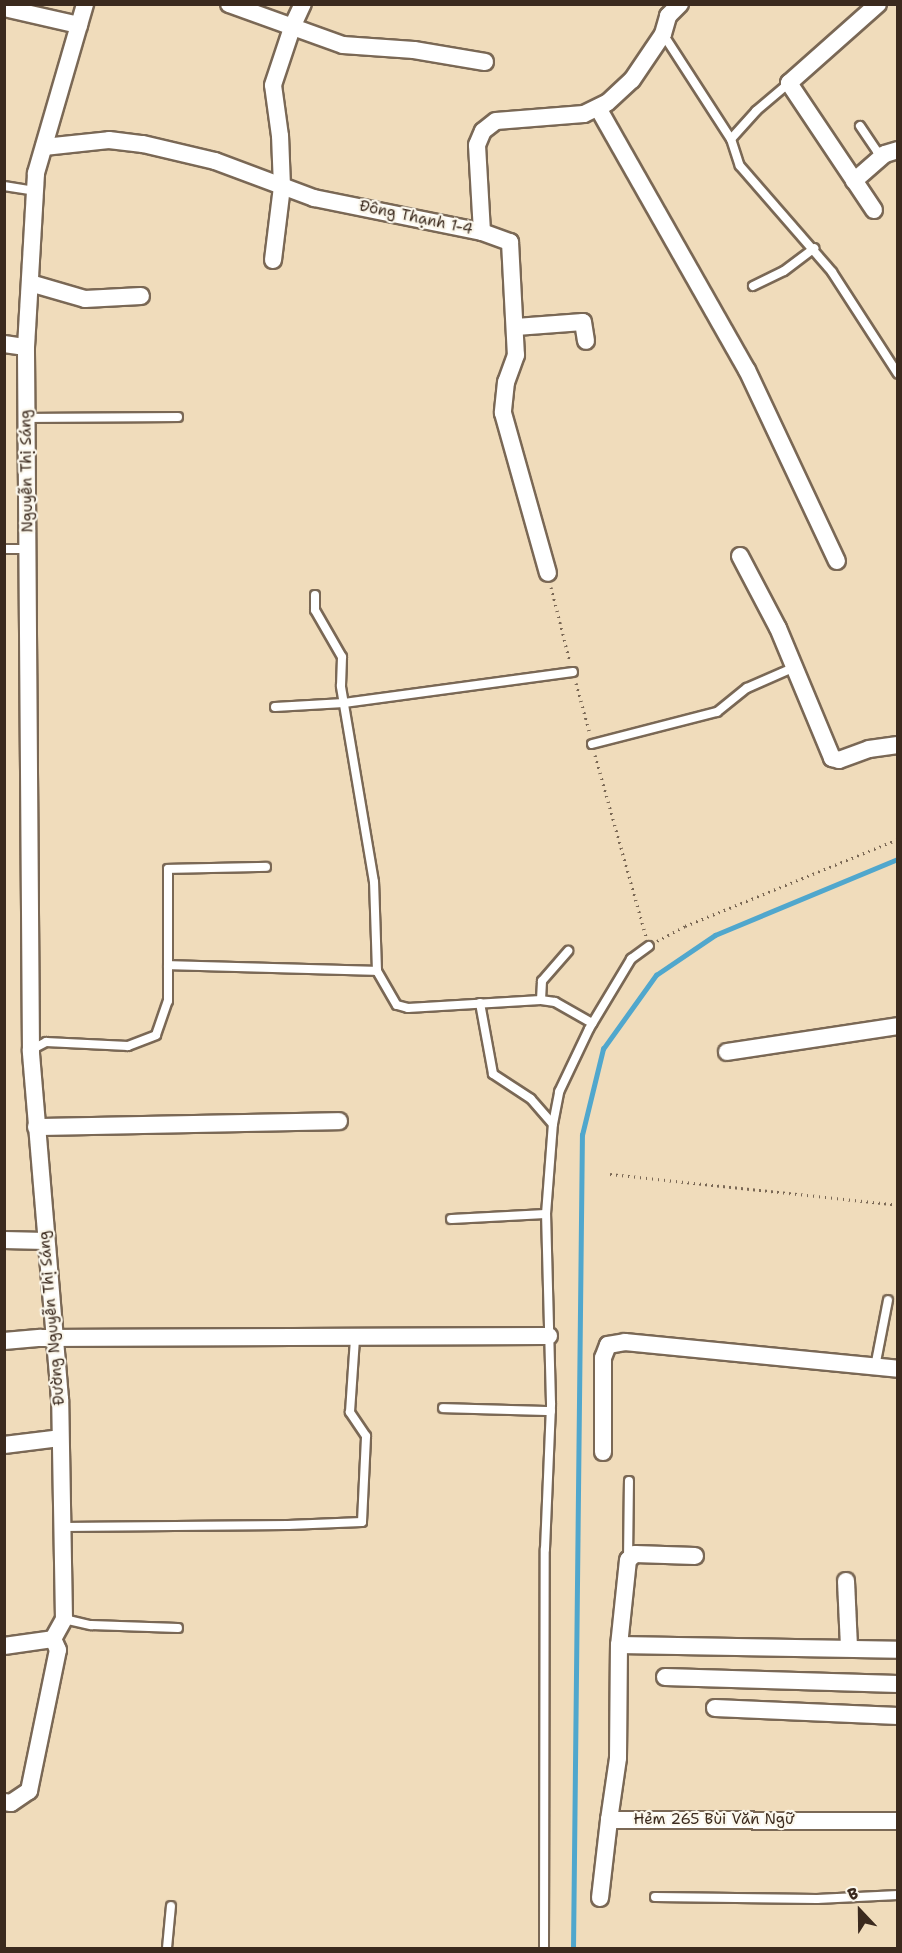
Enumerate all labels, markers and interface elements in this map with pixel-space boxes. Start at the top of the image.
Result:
street label: Đông Thạnh 1-4 [358,197,474,239]
street label: Nguyễn Thị Sáng [17,409,37,533]
street label: Đường Nguyễn Thị Sáng [35,1230,69,1406]
street label: Hẻm 265 Bùi Văn Ngữ [633,1811,795,1829]
north arrow [830,1881,890,1941]
text: B [845,1882,862,1905]

